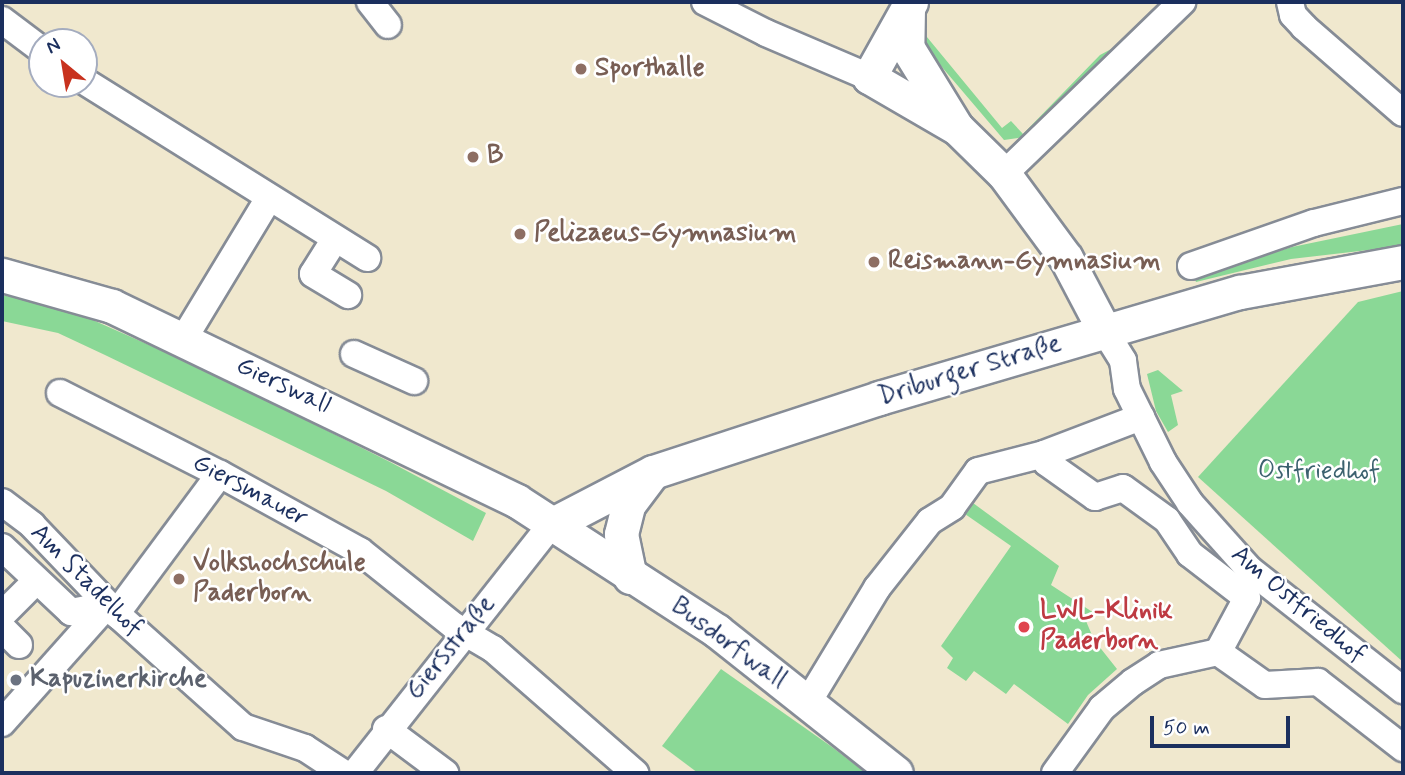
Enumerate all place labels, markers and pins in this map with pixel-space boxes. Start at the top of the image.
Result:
place label: Sporthalle [595,53,705,85]
marker: Sporthalle [573,61,589,77]
place label: B [487,141,503,173]
marker: B [465,149,481,165]
place label: Pelizaeus-Gymnasium [534,218,797,250]
marker: Pelizaeus-Gymnasium [512,226,528,242]
place label: Reismann-Gymnasium [888,246,1161,278]
marker: Reismann-Gymnasium [866,254,882,270]
place label: Volkshochschule Paderborn [193,548,366,610]
marker: Volkshochschule Paderborn [171,571,187,587]
place label: LWL-Klinik Paderborn [1040,596,1173,658]
marker: LWL-Klinik Paderborn [1014,617,1034,637]
place label: Kapuzinerkirche [30,664,207,696]
marker: Kapuzinerkirche [8,672,24,688]

